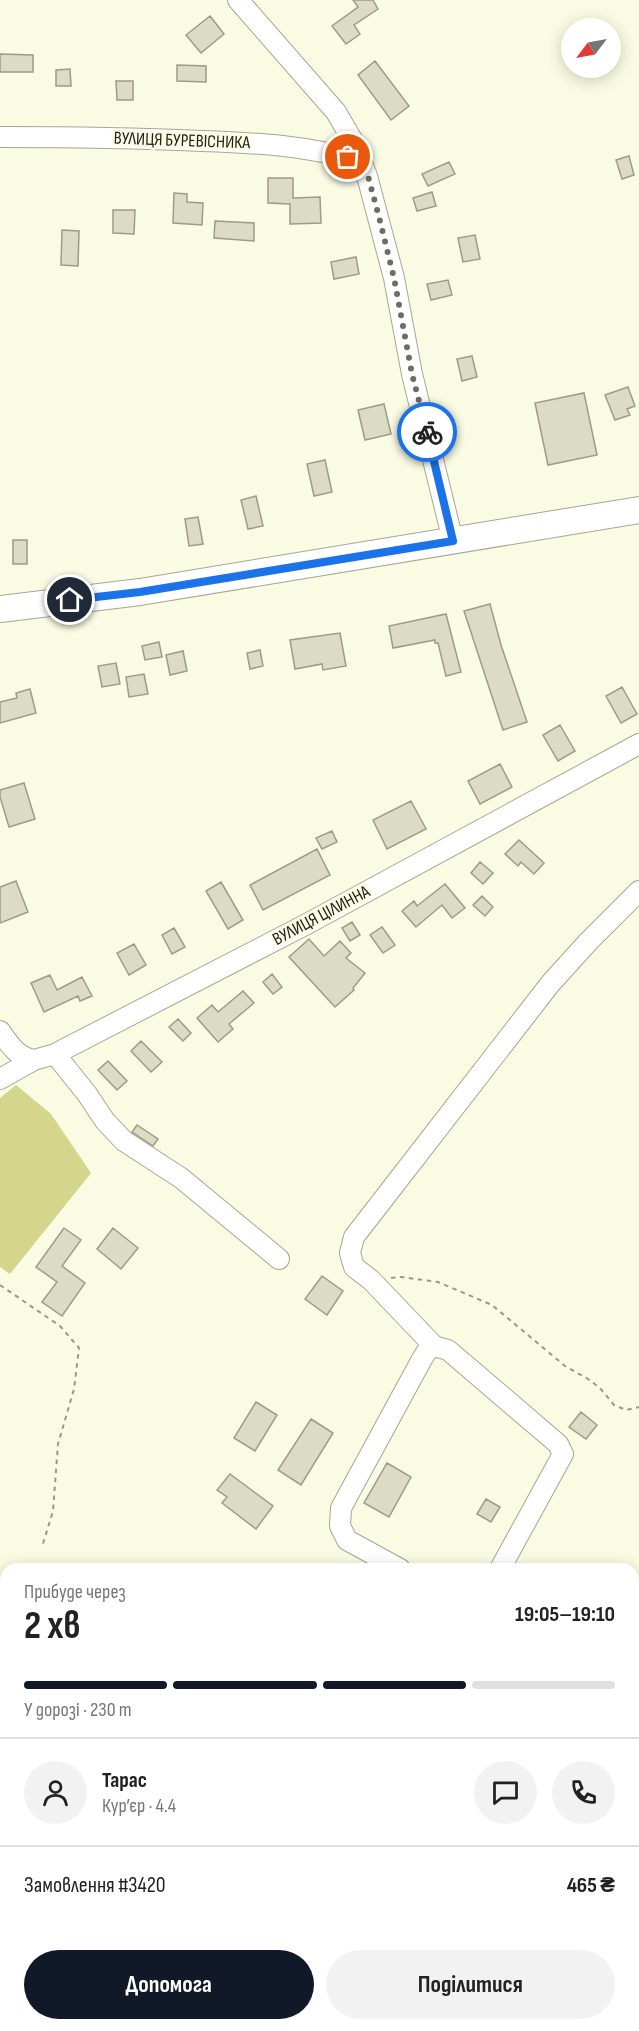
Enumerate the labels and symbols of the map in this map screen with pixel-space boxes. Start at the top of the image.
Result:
north arrow [561,18,621,78]
street label: ВУЛИЦЯ БУРЕВІСНИКА [113,128,251,153]
pin [322,131,373,182]
courier [397,402,457,462]
pin [44,574,95,625]
street label: ВУЛИЦЯ ЦІЛИННА [269,881,374,950]

